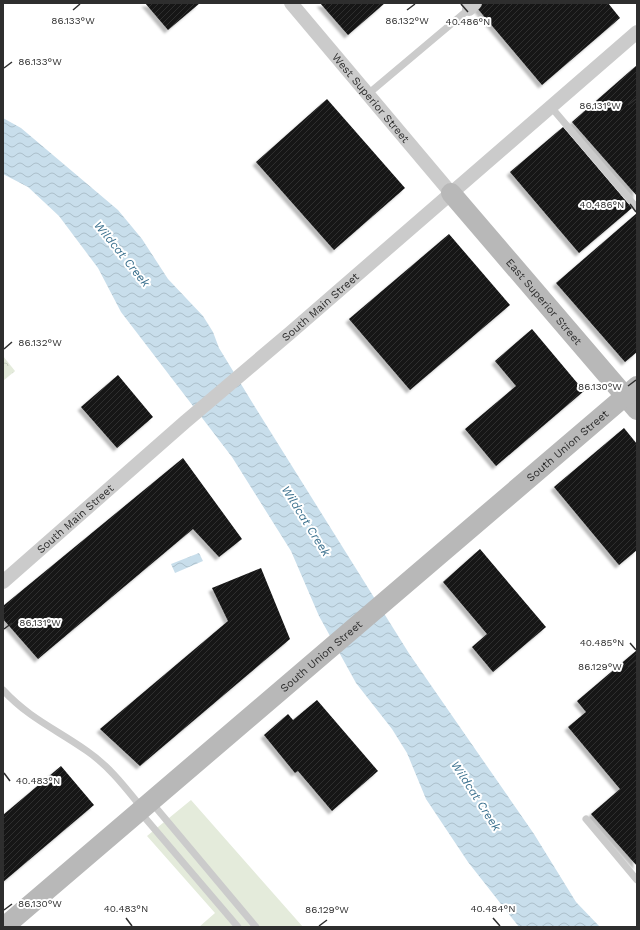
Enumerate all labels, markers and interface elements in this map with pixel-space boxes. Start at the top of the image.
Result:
text: 86.133°W [51,15,95,26]
text: 86.132°W [385,15,429,26]
text: 40.486°N [446,16,490,27]
street label: West Superior Street [330,50,412,146]
text: 86.133°W [18,56,62,67]
text: 86.131°W [579,100,621,111]
text: 40.486°N [580,199,624,210]
water label: Wildcat Creek [91,218,153,290]
street label: East Superior Street [503,256,585,348]
street label: South Main Street [279,270,362,344]
text: 86.132°W [18,337,62,348]
text: 86.130°W [578,381,622,392]
street label: South Union Street [524,407,611,484]
street label: South Main Street [34,481,116,556]
water label: Wildcat Creek [279,483,334,559]
text: 86.131°W [19,617,61,628]
street label: South Union Street [277,617,365,695]
text: 40.485°N [580,637,624,648]
text: 86.129°W [578,661,622,672]
water label: Wildcat Creek [448,758,504,834]
text: 40.483°N [16,775,60,786]
text: 86.130°W [18,898,62,909]
text: 40.483°N [104,903,148,914]
text: 40.484°N [471,903,515,914]
text: 86.129°W [305,904,349,915]

